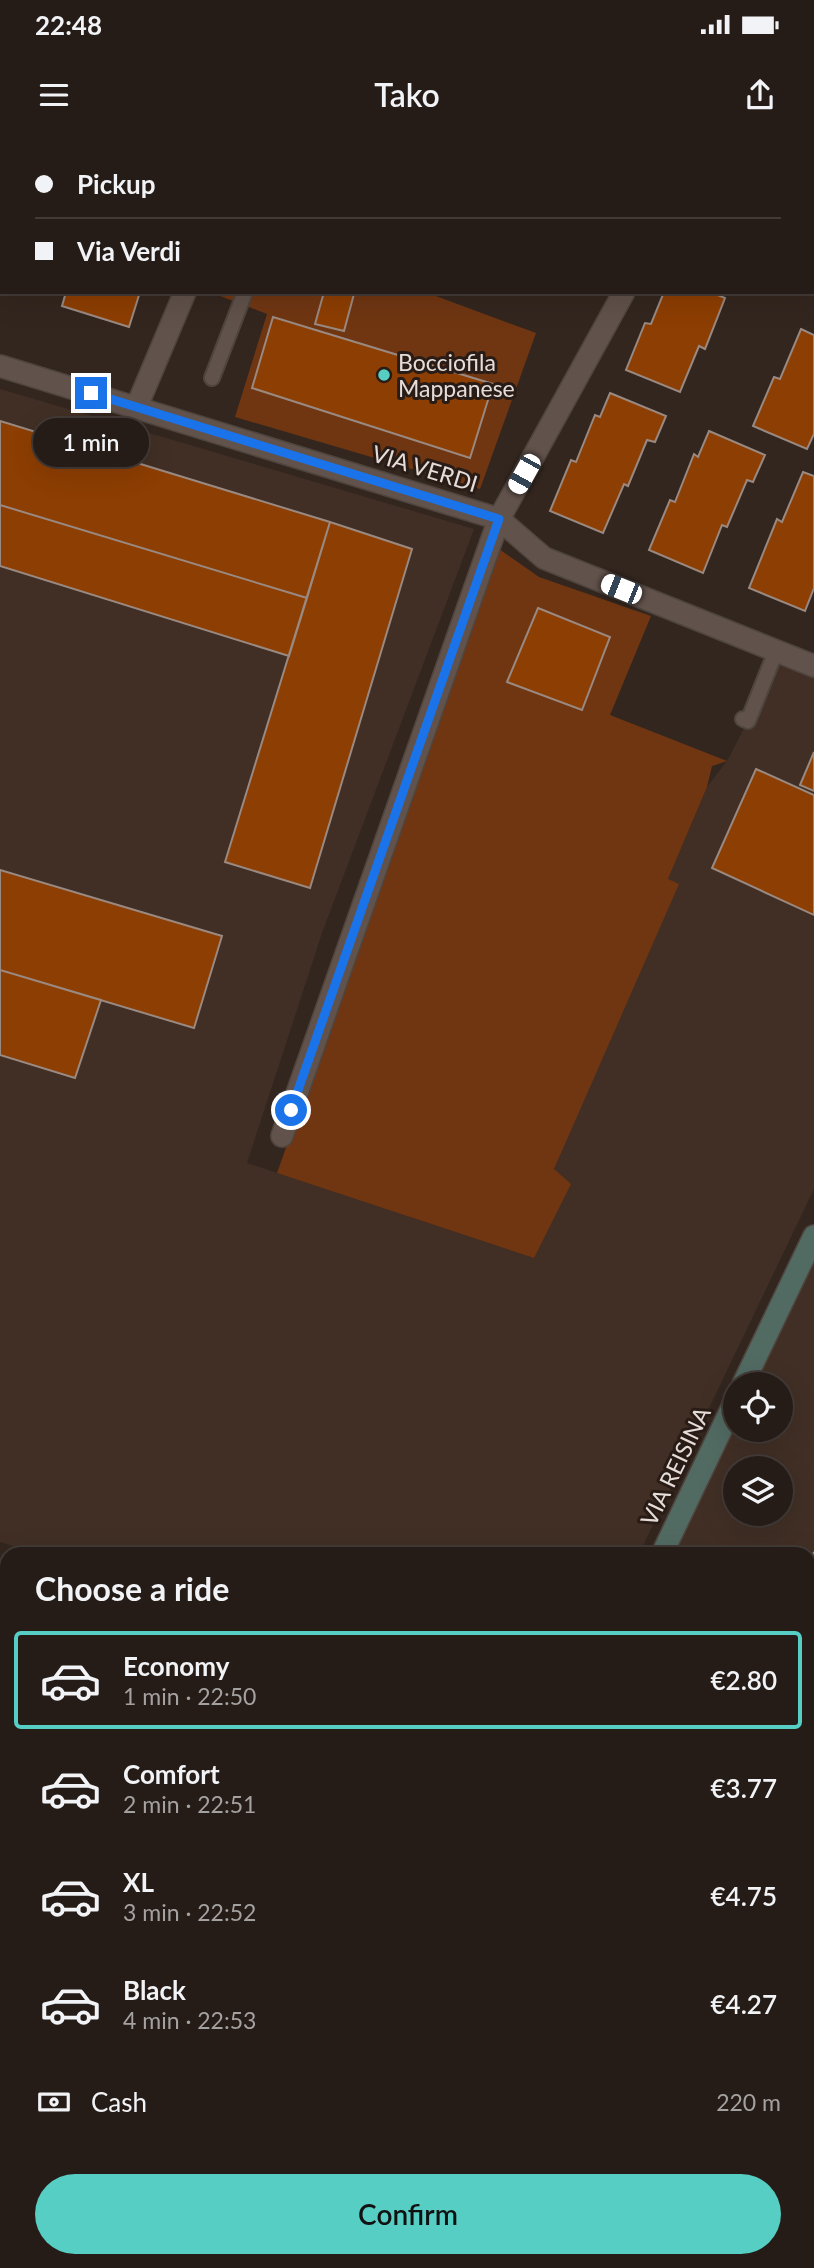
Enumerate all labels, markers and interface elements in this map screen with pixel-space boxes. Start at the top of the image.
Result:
text: 22:48 [35,9,102,41]
text: Tako [374,75,440,114]
icon: menu [35,76,73,114]
icon: share [741,76,779,114]
text: Pickup [77,168,156,200]
text: Via Verdi [77,235,181,267]
place label: Bocciofila Mappanese [398,348,515,402]
marker: Bocciofila Mappanese [376,367,392,383]
route end [75,377,107,409]
callout: 1 min [33,418,149,466]
text: 1 min [63,428,119,456]
street label: VIA VERDI [369,439,481,497]
car [505,451,544,497]
car [598,571,645,607]
route start [275,1094,307,1126]
map controls [723,1372,793,1526]
button: locate [723,1372,793,1442]
street label: VIA REISINA [634,1402,716,1530]
button: layers [723,1456,793,1526]
text: Choose a ride [35,1569,229,1608]
icon: car [39,1649,102,1712]
text: Economy [123,1650,229,1682]
text: €2.80 [711,1664,777,1696]
text: 1 min · 22:50 [123,1682,256,1710]
icon: car [39,1757,102,1820]
text: Comfort [123,1758,220,1790]
text: €3.77 [711,1772,777,1804]
text: 2 min · 22:51 [123,1790,256,1818]
icon: car [39,1865,102,1928]
text: XL [123,1866,154,1898]
text: €4.75 [711,1880,777,1912]
text: 3 min · 22:52 [123,1898,256,1926]
icon: car [39,1973,102,2036]
text: Black [123,1974,186,2006]
text: €4.27 [711,1988,777,2020]
text: 4 min · 22:53 [123,2006,256,2034]
icon: cash [35,2083,73,2121]
text: Cash [91,2086,147,2118]
text: 220 m [716,2088,781,2116]
button: Confirm [35,2174,781,2254]

